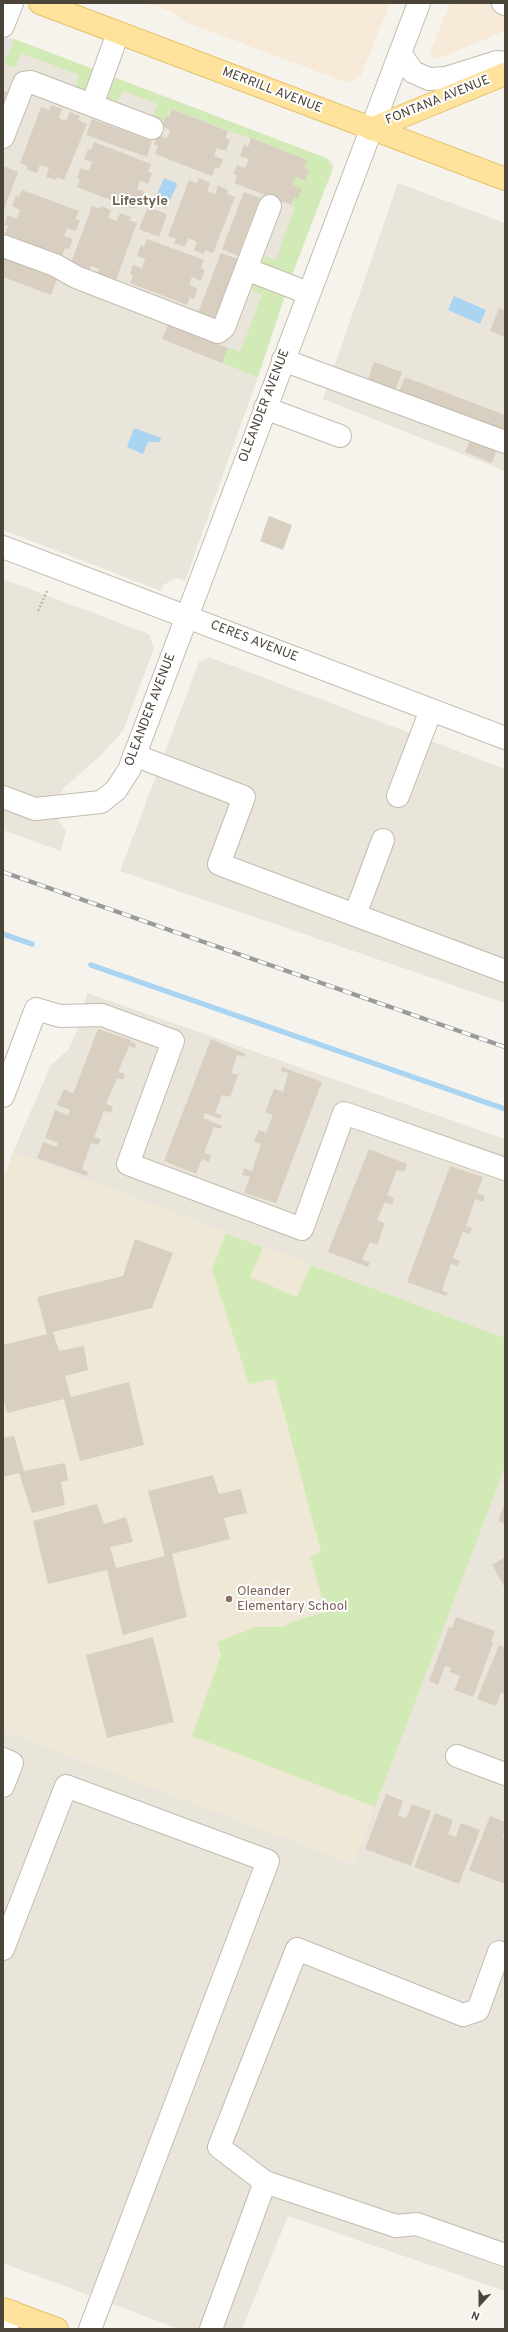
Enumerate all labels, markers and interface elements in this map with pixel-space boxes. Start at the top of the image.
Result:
street label: MERRILL AVENUE [220,65,324,117]
street label: FONTANA AVENUE [384,73,492,129]
district label: Lifestyle [112,194,168,210]
street label: OLEANDER AVENUE [236,347,294,465]
street label: CERES AVENUE [208,618,300,666]
street label: OLEANDER AVENUE [122,651,180,769]
place label: Oleander Elementary School [237,1584,347,1615]
marker: Oleander Elementary School [224,1594,234,1604]
north arrow [460,2284,500,2324]
text: N [470,2307,482,2323]

